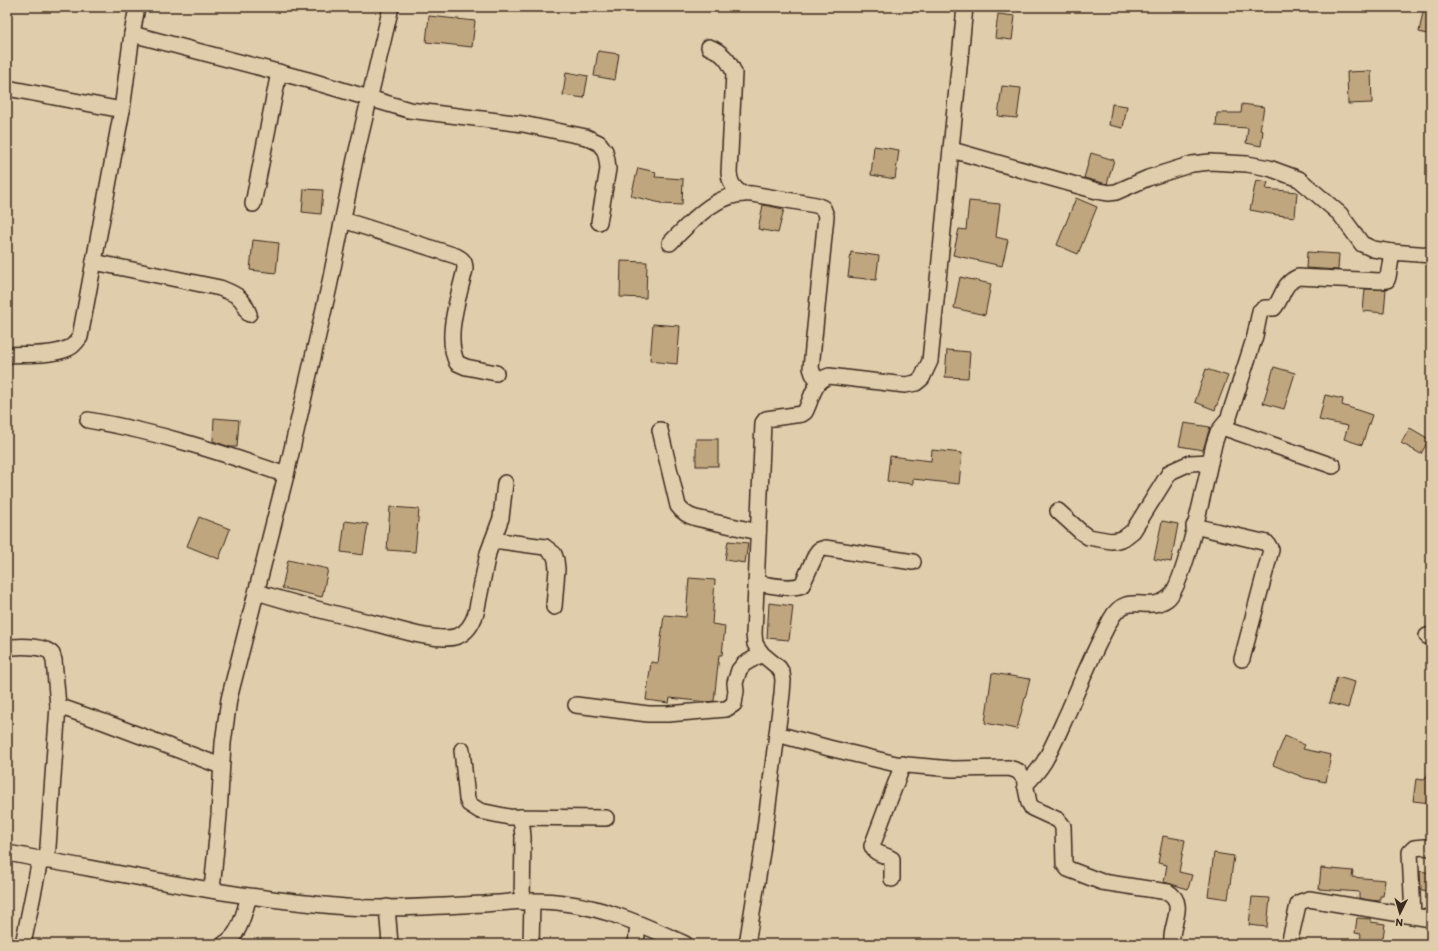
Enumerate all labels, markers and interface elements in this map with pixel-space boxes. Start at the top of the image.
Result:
north arrow [1380,893,1420,933]
text: N [1395,916,1403,929]

